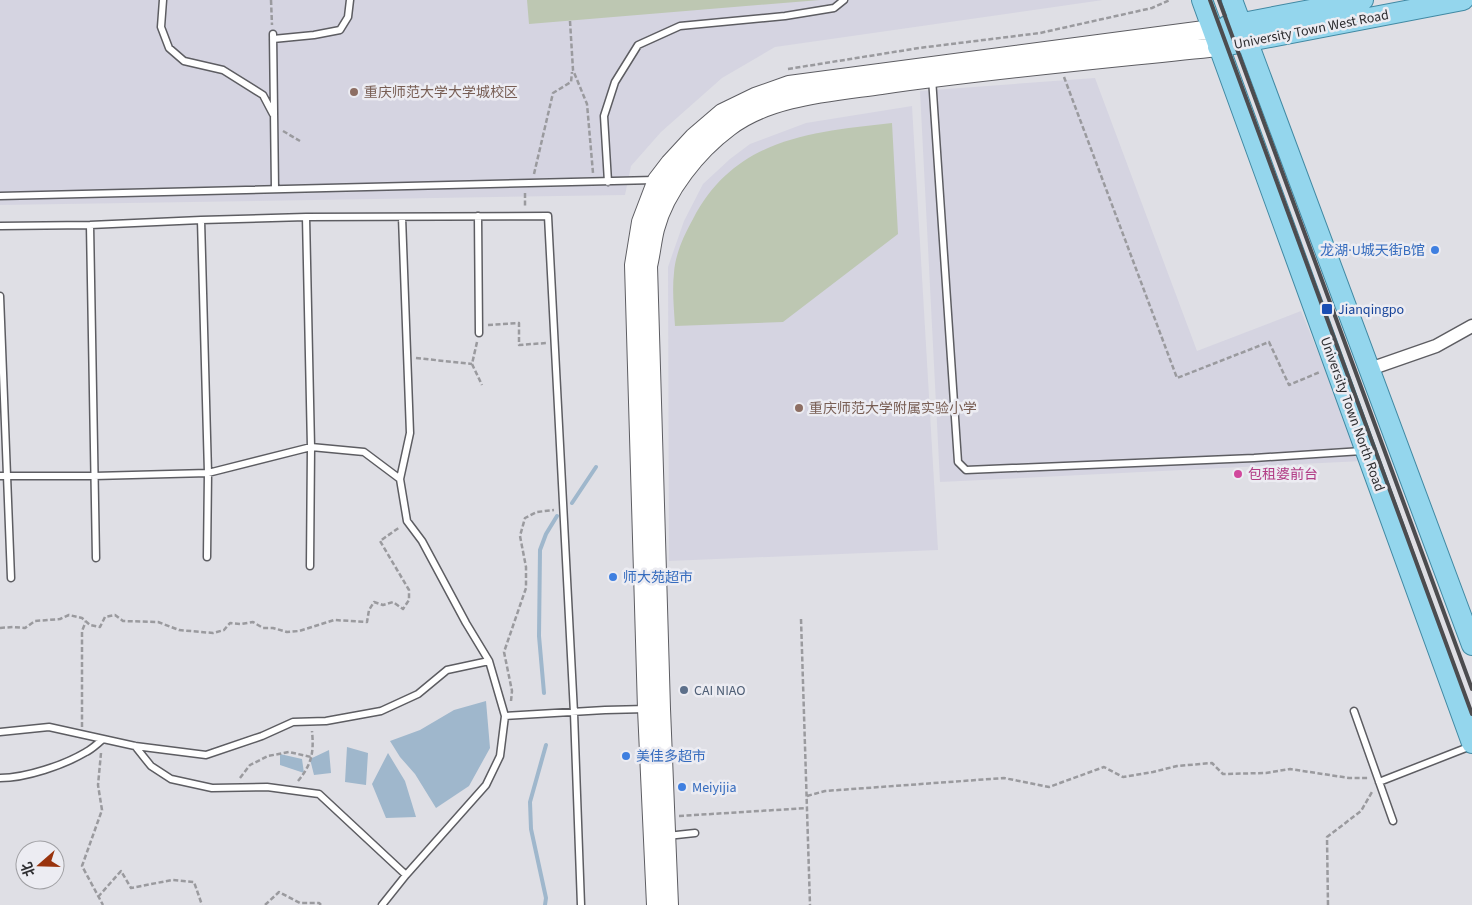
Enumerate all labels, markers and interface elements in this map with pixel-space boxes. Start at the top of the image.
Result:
street label: University Town West Road [1232,5,1390,55]
place label: 重庆师范大学大学城校区 [364,83,518,103]
marker: 重庆师范大学大学城校区 [348,86,360,98]
place label: 龙湖·U城天街B馆 [1320,241,1425,261]
marker: 龙湖·U城天街B馆 [1429,244,1441,256]
place label: Jianqingpo [1338,300,1404,320]
marker: Jianqingpo [1320,302,1334,316]
street label: University Town North Road [1315,334,1389,494]
place label: 重庆师范大学附属实验小学 [809,399,977,419]
marker: 重庆师范大学附属实验小学 [793,402,805,414]
place label: 包租婆前台 [1248,465,1318,485]
marker: 包租婆前台 [1232,468,1244,480]
place label: 师大苑超市 [623,568,693,588]
marker: 师大苑超市 [607,571,619,583]
place label: CAI NIAO [694,681,746,701]
marker: CAI NIAO [678,684,690,696]
place label: 美佳多超市 [636,747,706,767]
marker: 美佳多超市 [620,750,632,762]
place label: Meiyijia [692,778,737,798]
marker: Meiyijia [676,781,688,793]
north arrow [15,840,65,890]
text: 北 [17,859,41,879]

